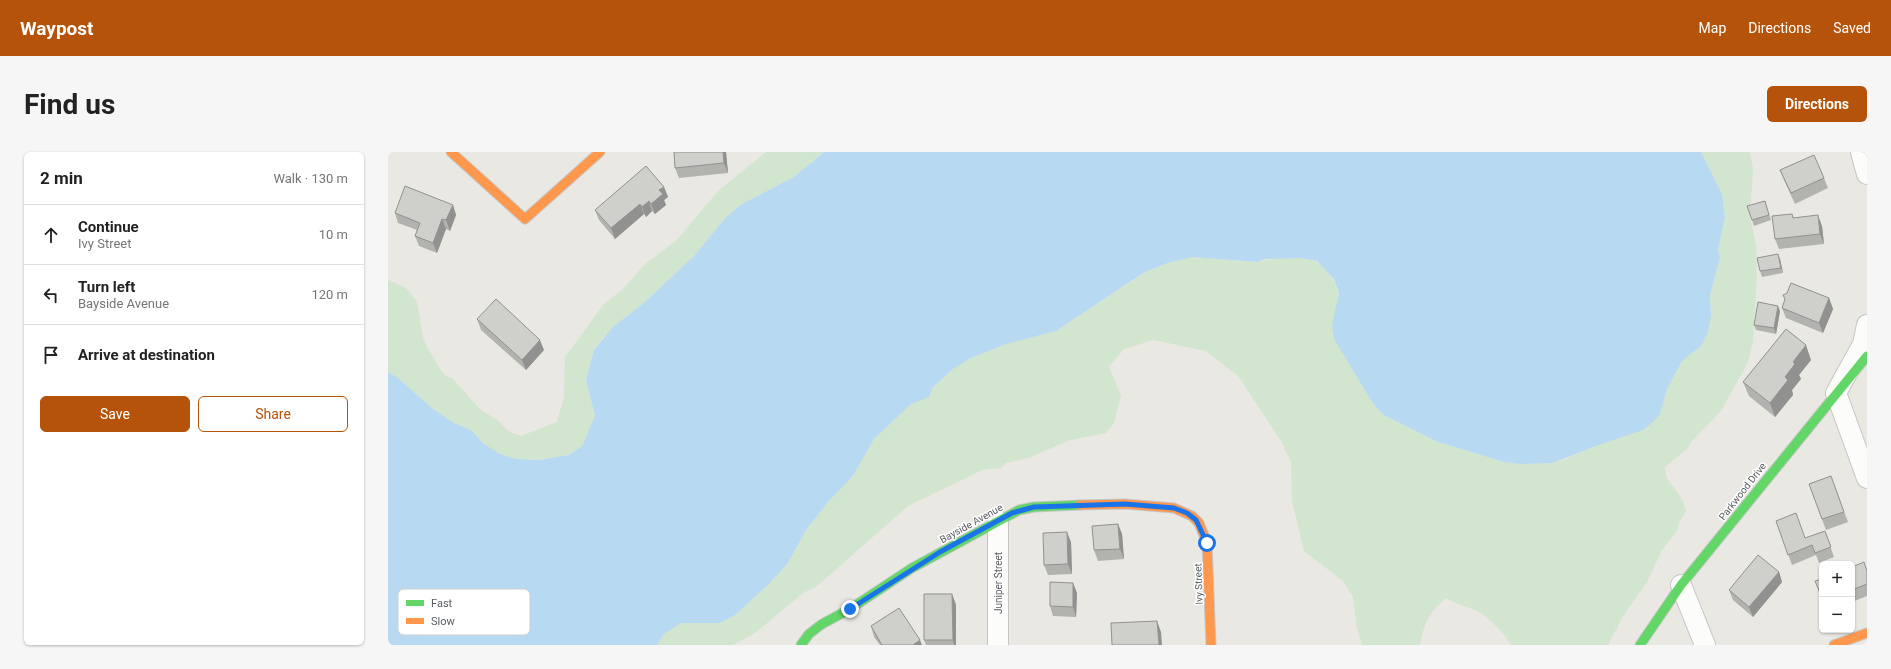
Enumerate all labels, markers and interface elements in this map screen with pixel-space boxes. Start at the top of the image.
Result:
text: Waypost [20,17,94,40]
text: Map [1699,20,1726,36]
text: Directions [1748,20,1811,36]
text: Saved [1833,20,1871,36]
button: Directions [1767,86,1867,122]
text: Find us [24,88,115,121]
text: 2 min [40,168,83,188]
text: Walk · 130 m [273,171,348,186]
text: Continue [78,218,139,236]
icon: ahead [40,224,62,246]
text: 10 m [319,227,348,242]
text: Ivy Street [78,236,132,251]
text: Turn left [78,278,135,296]
icon: left [40,284,62,306]
text: 120 m [311,287,348,302]
text: Bayside Avenue [78,296,169,311]
icon: arrive [40,344,62,366]
text: Arrive at destination [78,346,215,364]
button: Save [40,396,190,432]
button: Share [198,396,348,432]
street label: Parkwood Drive [1717,460,1768,522]
street label: Bayside Avenue [938,502,1005,545]
route start [1198,534,1216,552]
street label: Juniper Street [993,552,1004,614]
map controls [1819,561,1855,633]
button: + [1819,561,1855,597]
street label: Ivy Street [1192,563,1205,605]
legend [398,589,530,635]
text: Fast [431,597,453,610]
button: − [1819,597,1855,633]
route end [841,600,859,618]
text: Slow [431,615,455,628]

